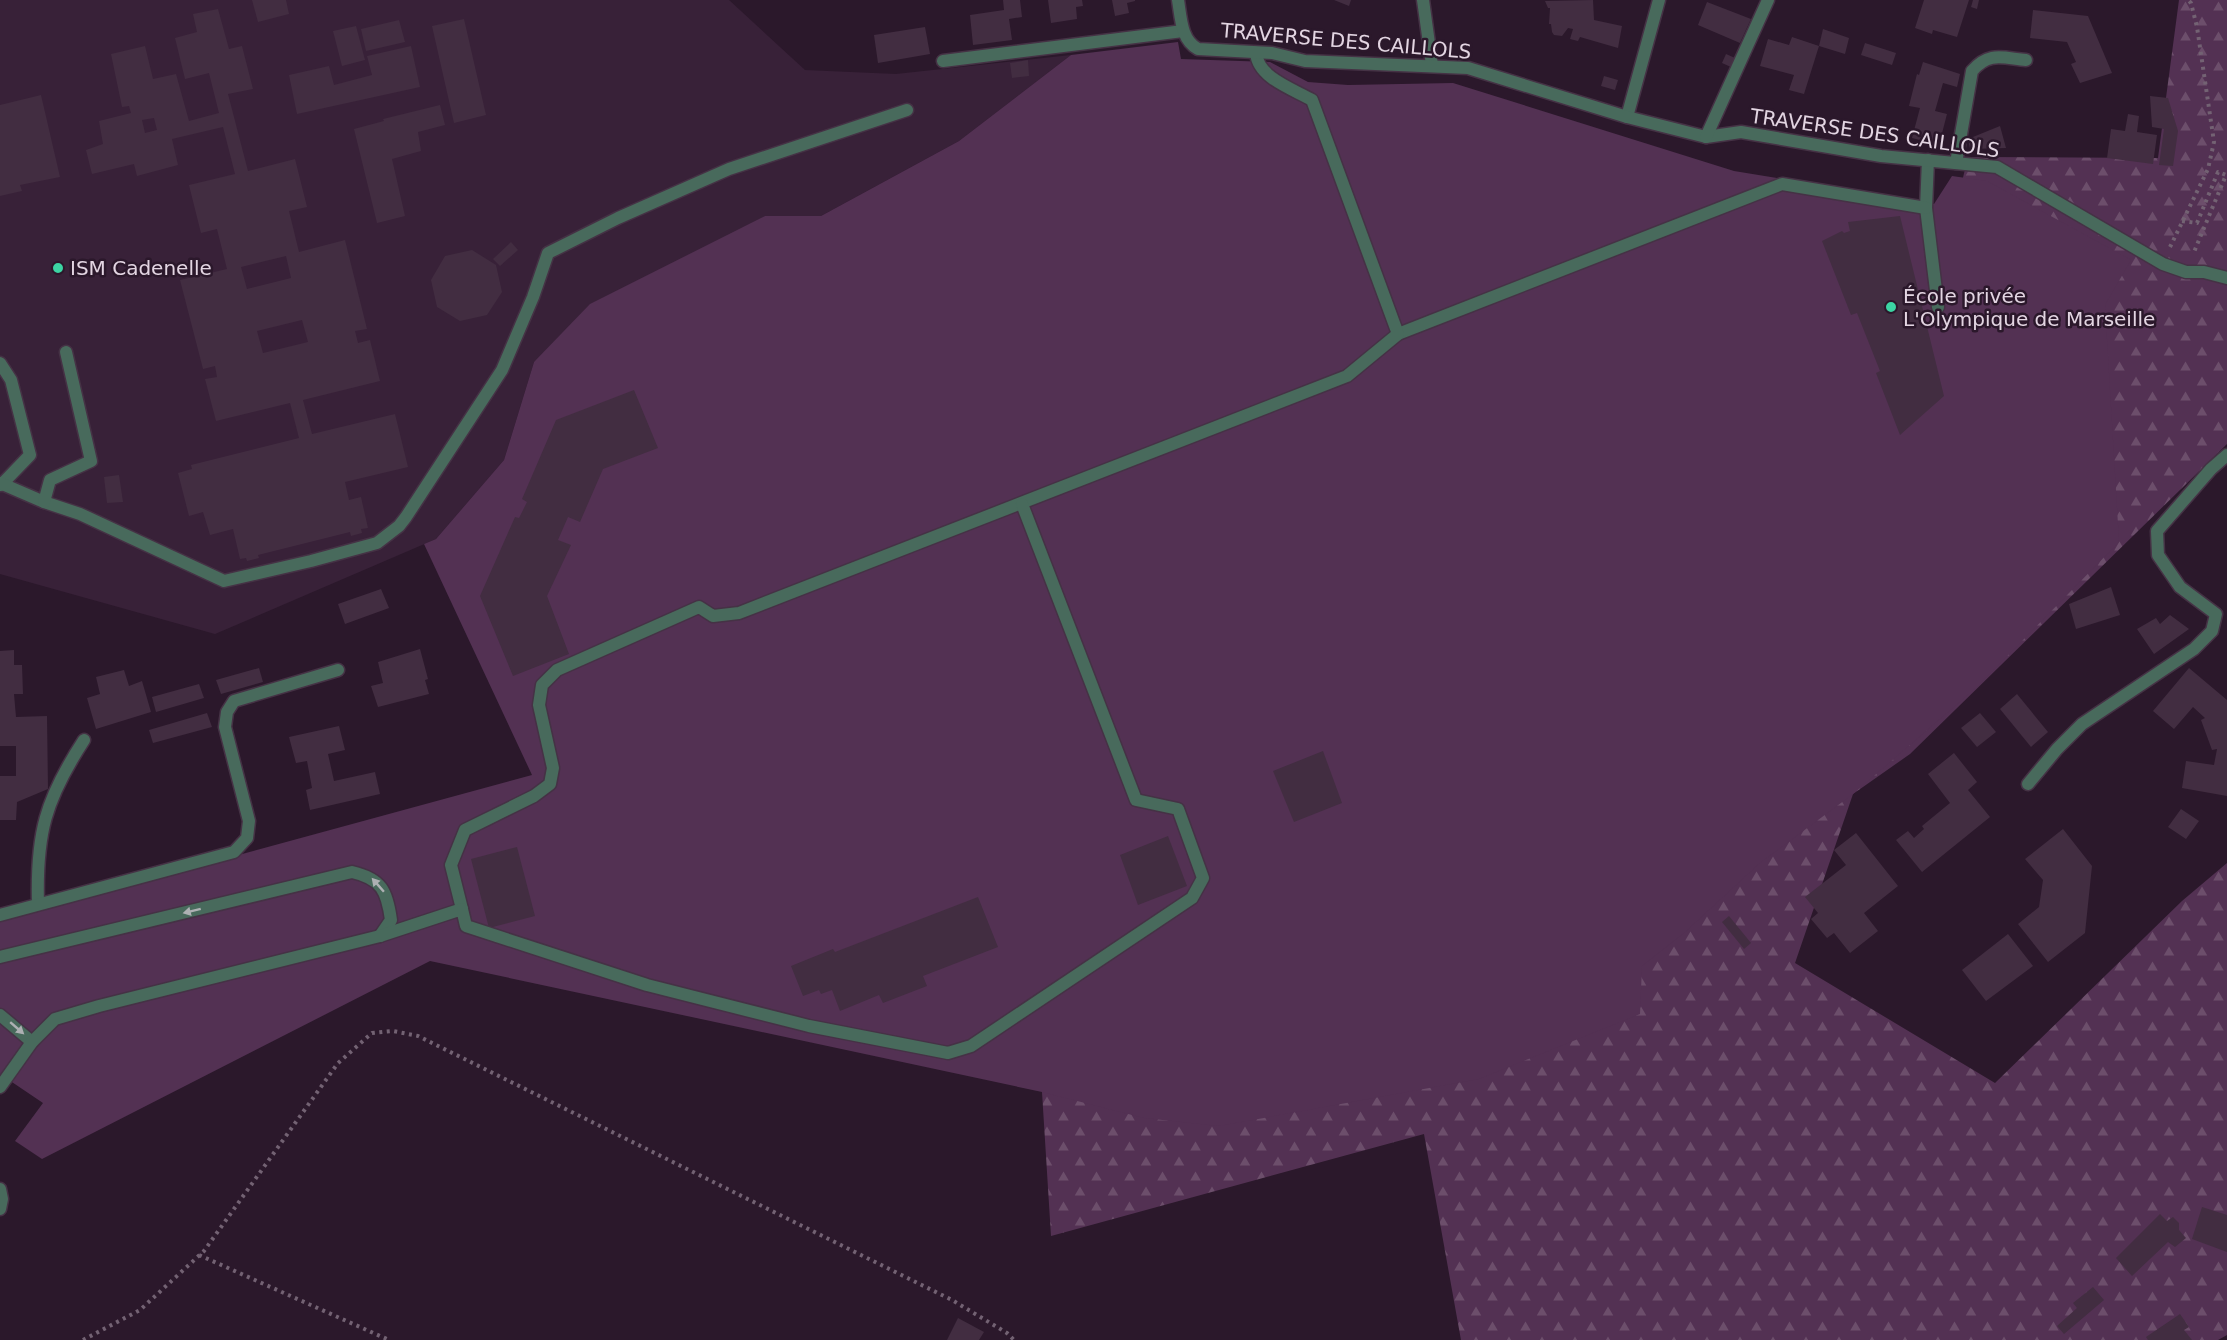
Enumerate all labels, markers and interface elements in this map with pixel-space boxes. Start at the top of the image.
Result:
street label: TRAVERSE DES CAILLOLS [1219,18,1472,64]
street label: TRAVERSE DES CAILLOLS [1748,103,2001,162]
place label: ISM Cadenelle [70,256,212,280]
marker: ISM Cadenelle [51,261,65,275]
place label: École privée L'Olympique de Marseille [1903,284,2155,331]
marker: École privée L'Olympique de Marseille [1884,300,1898,314]
one-way arrow [371,877,384,893]
one-way arrow [183,906,201,916]
one-way arrow [9,1021,25,1034]

